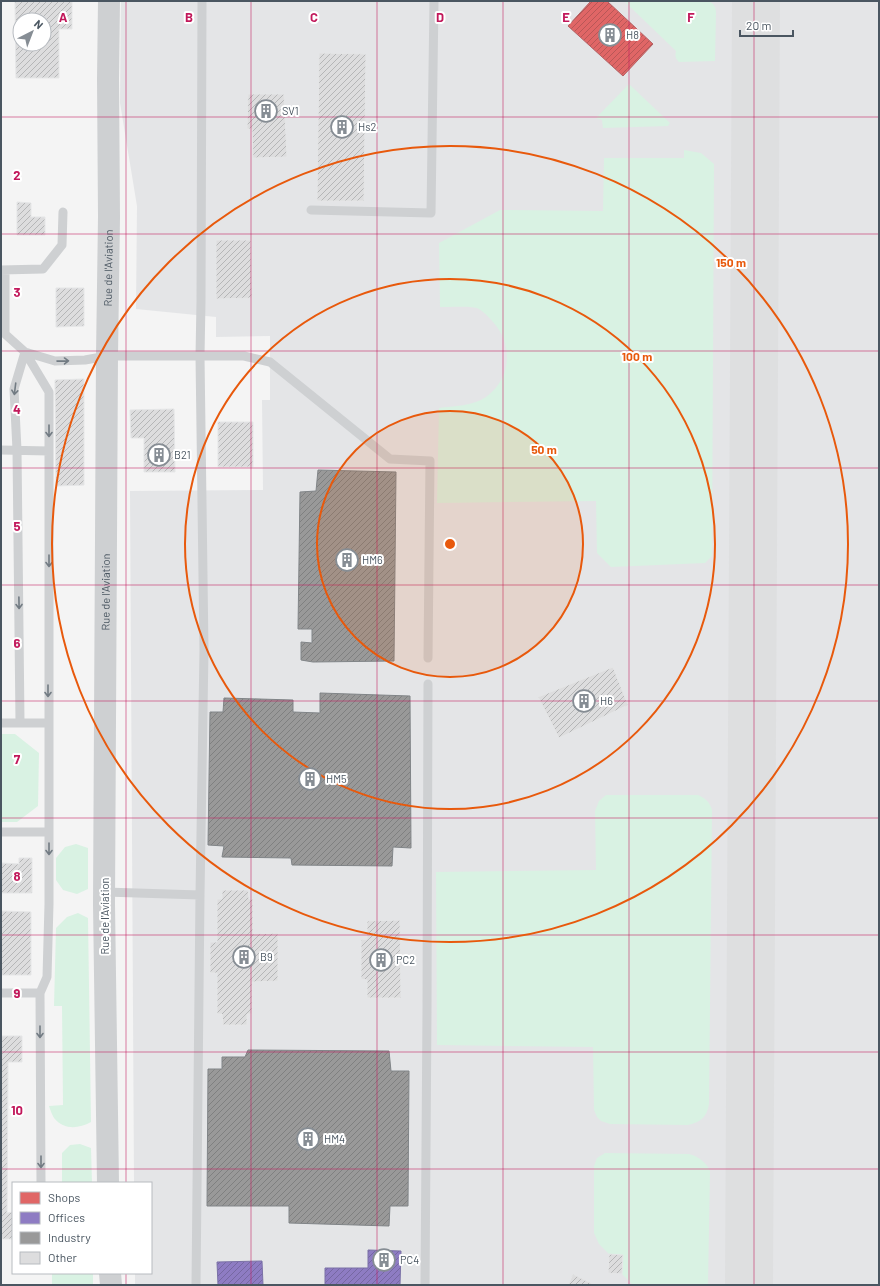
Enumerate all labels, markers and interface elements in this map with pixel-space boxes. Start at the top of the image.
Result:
text: A [59,9,68,25]
text: B [185,9,193,25]
text: C [310,9,318,25]
text: D [436,9,444,25]
text: E [562,9,570,25]
text: F [687,9,695,25]
north arrow [12,12,52,52]
scale bar [740,12,793,38]
text: N [32,17,46,31]
text: 20 m [746,18,772,32]
building icon: H8 [597,22,623,48]
place label: H8 [626,28,639,41]
building icon: SV1 [253,98,279,124]
place label: SV1 [282,104,299,117]
building icon: Hs2 [329,114,355,140]
place label: Hs2 [358,120,376,133]
text: 2 [13,167,21,183]
street label: Rue de l'Aviation [101,229,115,307]
text: 150 m [716,255,746,269]
text: 3 [13,284,21,300]
text: 100 m [622,349,652,363]
one-way arrow [56,357,69,365]
one-way arrow [11,382,19,395]
text: 4 [13,401,21,417]
one-way arrow [45,424,53,437]
building icon: B21 [146,442,172,468]
text: 50 m [531,442,557,456]
place label: B21 [174,448,191,461]
text: 5 [13,518,21,534]
centre of rings [443,537,457,551]
building icon: HM6 [334,547,360,573]
street label: Rue de l'Aviation [98,553,112,631]
place label: HM6 [362,553,383,566]
one-way arrow [45,554,53,567]
one-way arrow [15,596,23,609]
text: 6 [14,635,21,651]
one-way arrow [44,684,52,697]
building icon: H6 [571,688,597,714]
place label: H6 [600,694,613,707]
text: 7 [14,751,21,767]
building icon: HM5 [297,766,323,792]
place label: HM5 [326,772,347,785]
one-way arrow [45,842,53,855]
text: 8 [13,868,21,884]
street label: Rue de l'Aviation [98,878,111,954]
building icon: B9 [231,944,257,970]
building icon: PC2 [368,947,394,973]
place label: B9 [260,950,273,963]
place label: PC2 [396,953,415,966]
text: 9 [14,985,21,1001]
one-way arrow [36,1025,44,1038]
text: 10 [11,1102,23,1118]
building icon: HM4 [295,1126,321,1152]
place label: HM4 [324,1132,345,1145]
one-way arrow [37,1155,45,1168]
legend [12,1182,152,1274]
text: Shops [48,1190,81,1204]
text: Offices [48,1210,85,1224]
text: Industry [48,1230,91,1244]
building icon: PC4 [371,1247,397,1273]
text: Other [48,1250,78,1264]
place label: PC4 [400,1253,419,1266]

